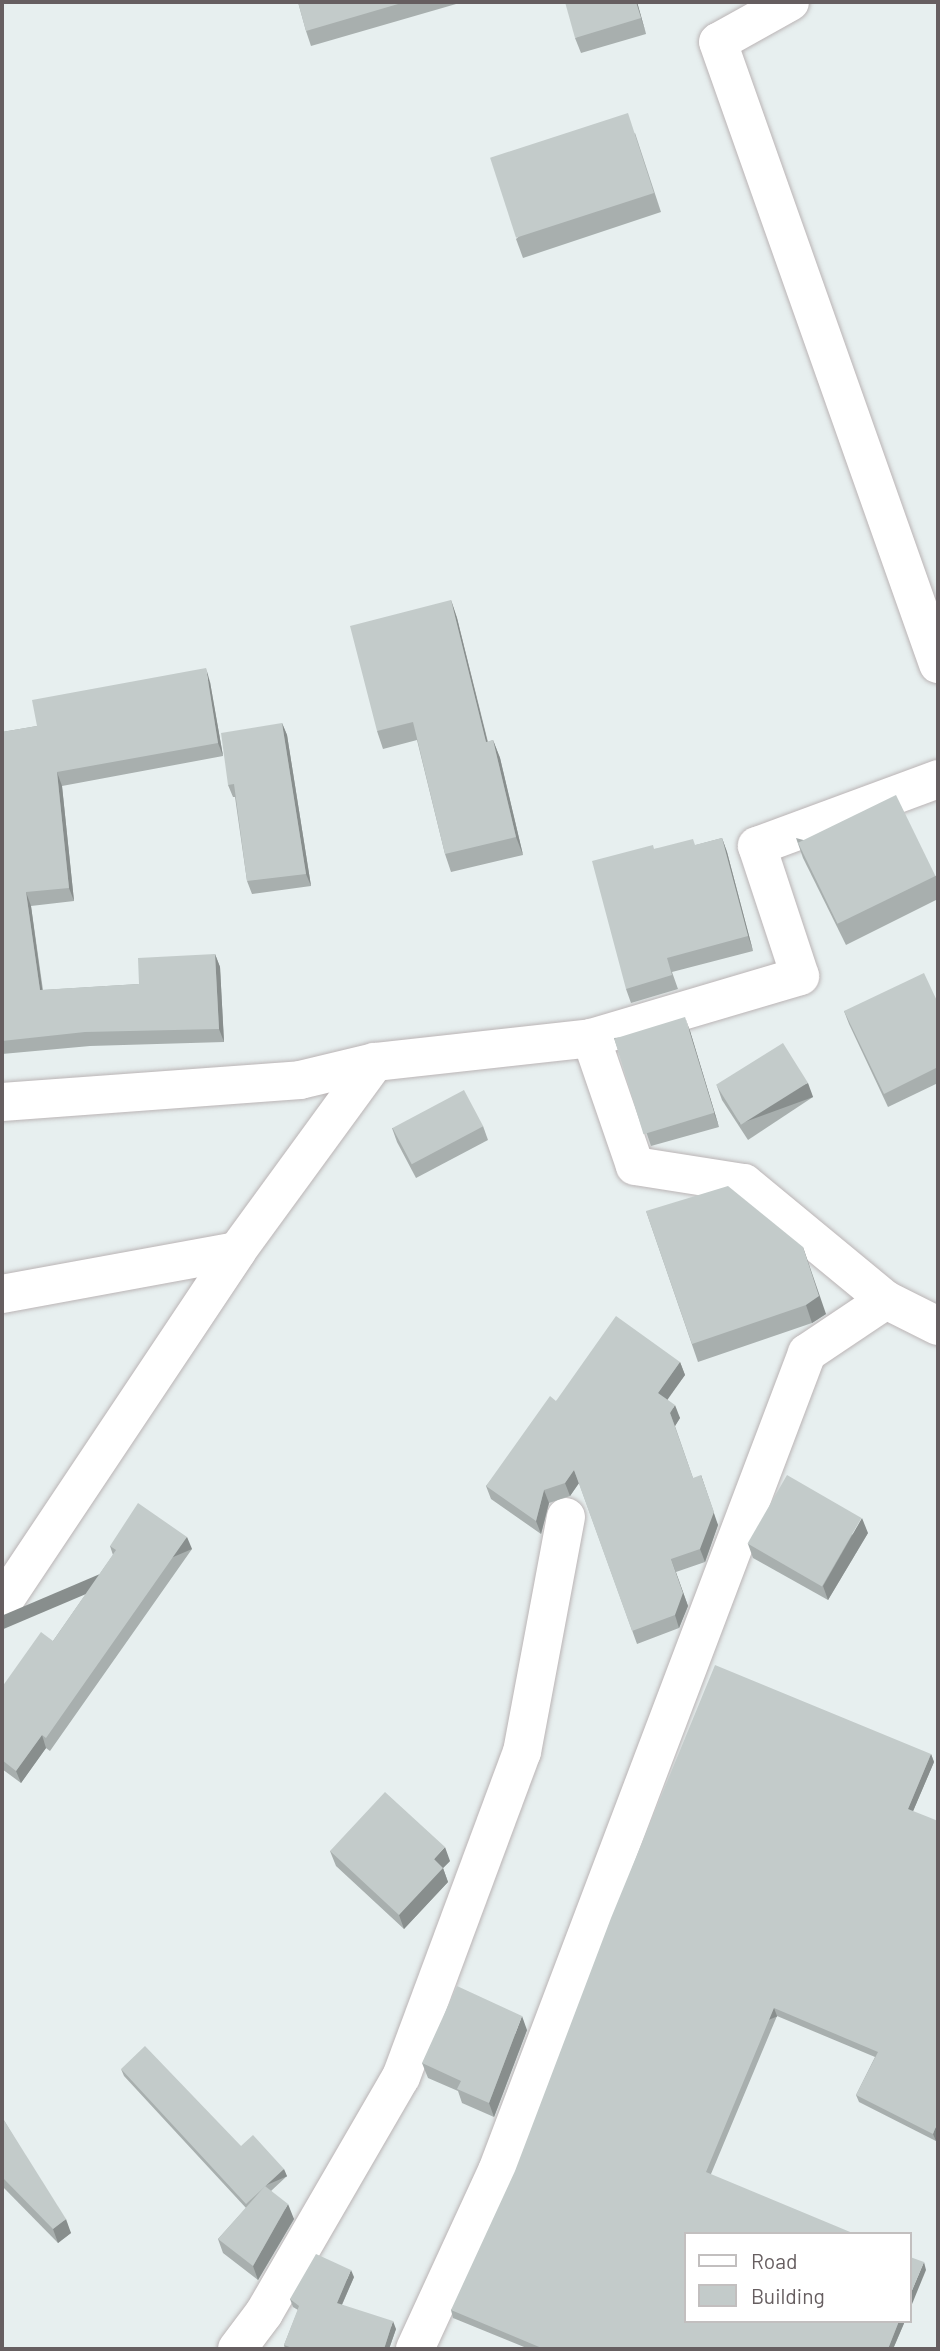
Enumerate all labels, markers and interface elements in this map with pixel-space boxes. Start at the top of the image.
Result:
legend [684,2232,912,2323]
text: Road [751,2248,797,2273]
text: Building [751,2283,825,2308]

